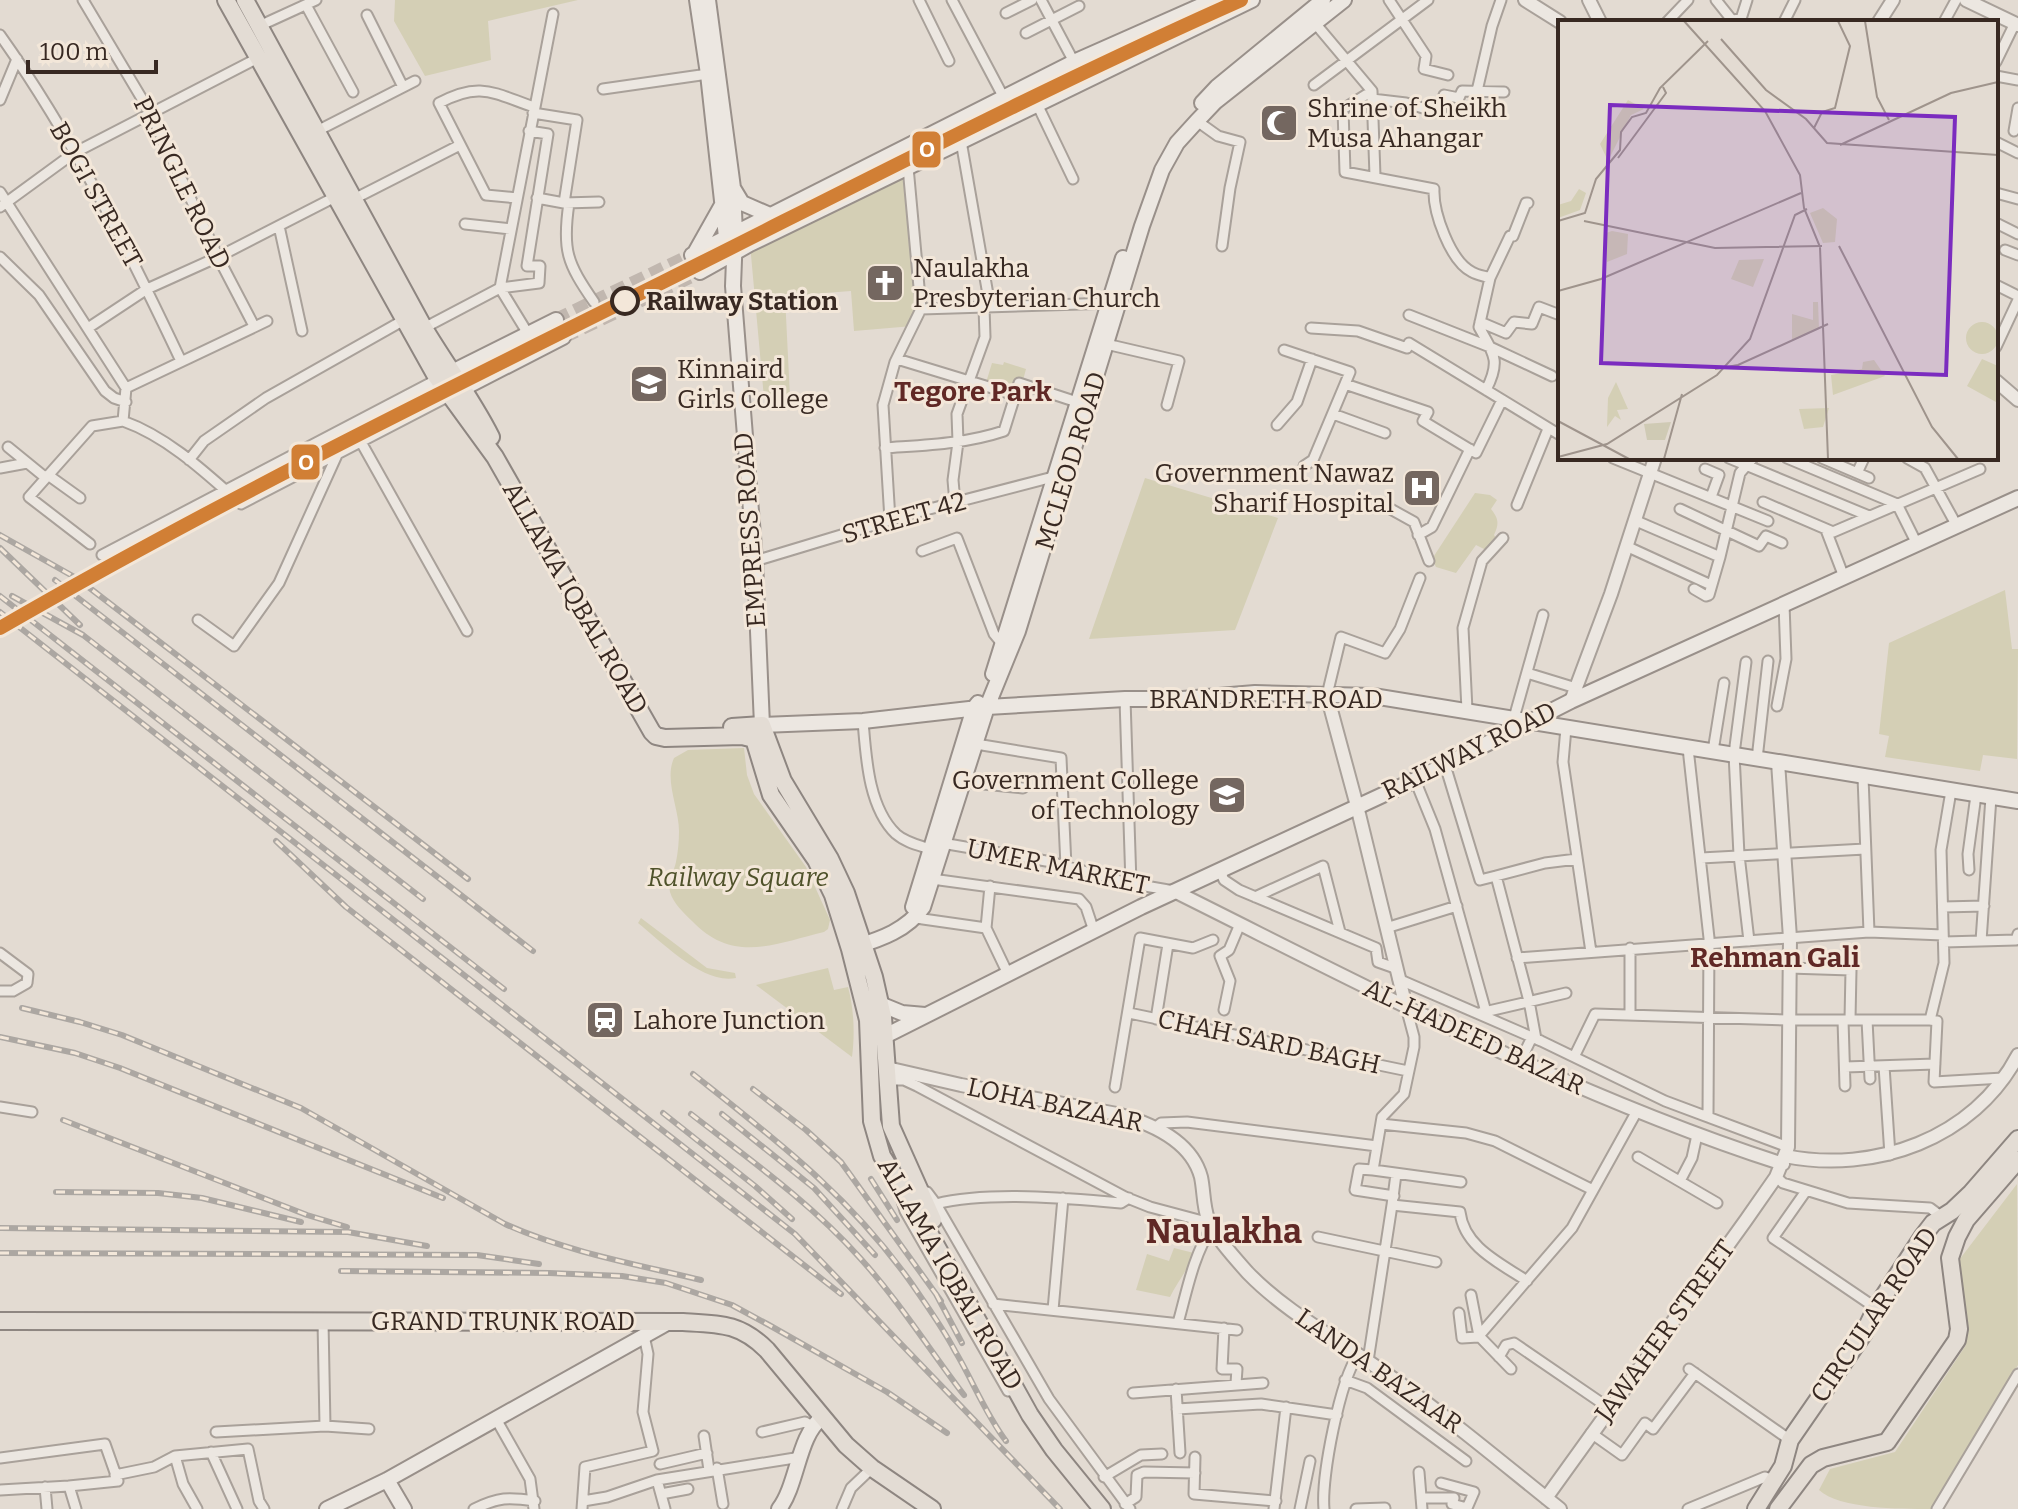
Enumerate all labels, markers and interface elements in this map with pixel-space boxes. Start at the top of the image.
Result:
inset map [1558,20,1998,460]
scale bar [28,24,156,74]
text: 100 m [40,38,108,66]
street label: PRINGLE ROAD [127,92,237,274]
place label: Shrine of Sheikh Musa Ahangar [1307,93,1507,154]
mosque icon: Shrine of Sheikh Musa Ahangar [1258,102,1300,144]
street label: BOGI STREET [43,117,149,273]
line badge: O [911,130,942,169]
text: O [919,136,935,163]
place label: Naulakha Presbyterian Church [913,253,1160,314]
church icon: Naulakha Presbyterian Church [864,262,906,304]
place label: Railway Station [646,286,838,317]
marker: Railway Station [611,287,639,315]
place label: Kinnaird Girls College [677,354,829,415]
school or university icon: Kinnaird Girls College [628,363,670,405]
street label: MCLEOD ROAD [1029,368,1113,554]
district label: Tegore Park [894,375,1052,408]
street label: EMPRESS ROAD [728,431,772,629]
line badge: O [290,443,321,481]
text: O [298,449,314,476]
place label: Government Nawaz Sharif Hospital [1155,458,1394,519]
hospital icon: Government Nawaz Sharif Hospital [1401,467,1443,509]
street label: ALLAMA IQBAL ROAD [496,476,654,720]
street label: STREET 42 [838,486,970,550]
street label: BRANDRETH ROAD [1149,684,1383,715]
street label: RAILWAY ROAD [1377,695,1561,807]
place label: Government College of Technology [952,765,1199,826]
school or university icon: Government College of Technology [1206,774,1248,816]
street label: UMER MARKET [964,833,1152,901]
park label: Railway Square [647,862,829,893]
district label: Rehman Gali [1690,941,1860,974]
street label: AL-HADEED BAZAR [1359,972,1589,1102]
station icon: Lahore Junction [584,999,626,1041]
street label: CHAH SARD BAGH [1155,1003,1383,1081]
place label: Lahore Junction [633,1005,826,1036]
street label: LOHA BAZAAR [964,1071,1146,1139]
street label: ALLAMA IQBAL ROAD [871,1152,1029,1396]
district label: Naulakha [1146,1211,1302,1252]
street label: CIRCULAR ROAD [1804,1222,1944,1408]
street label: JAWAHER STREET [1588,1234,1741,1429]
street label: LANDA BAZAAR [1290,1302,1468,1440]
street label: GRAND TRUNK ROAD [371,1306,635,1337]

